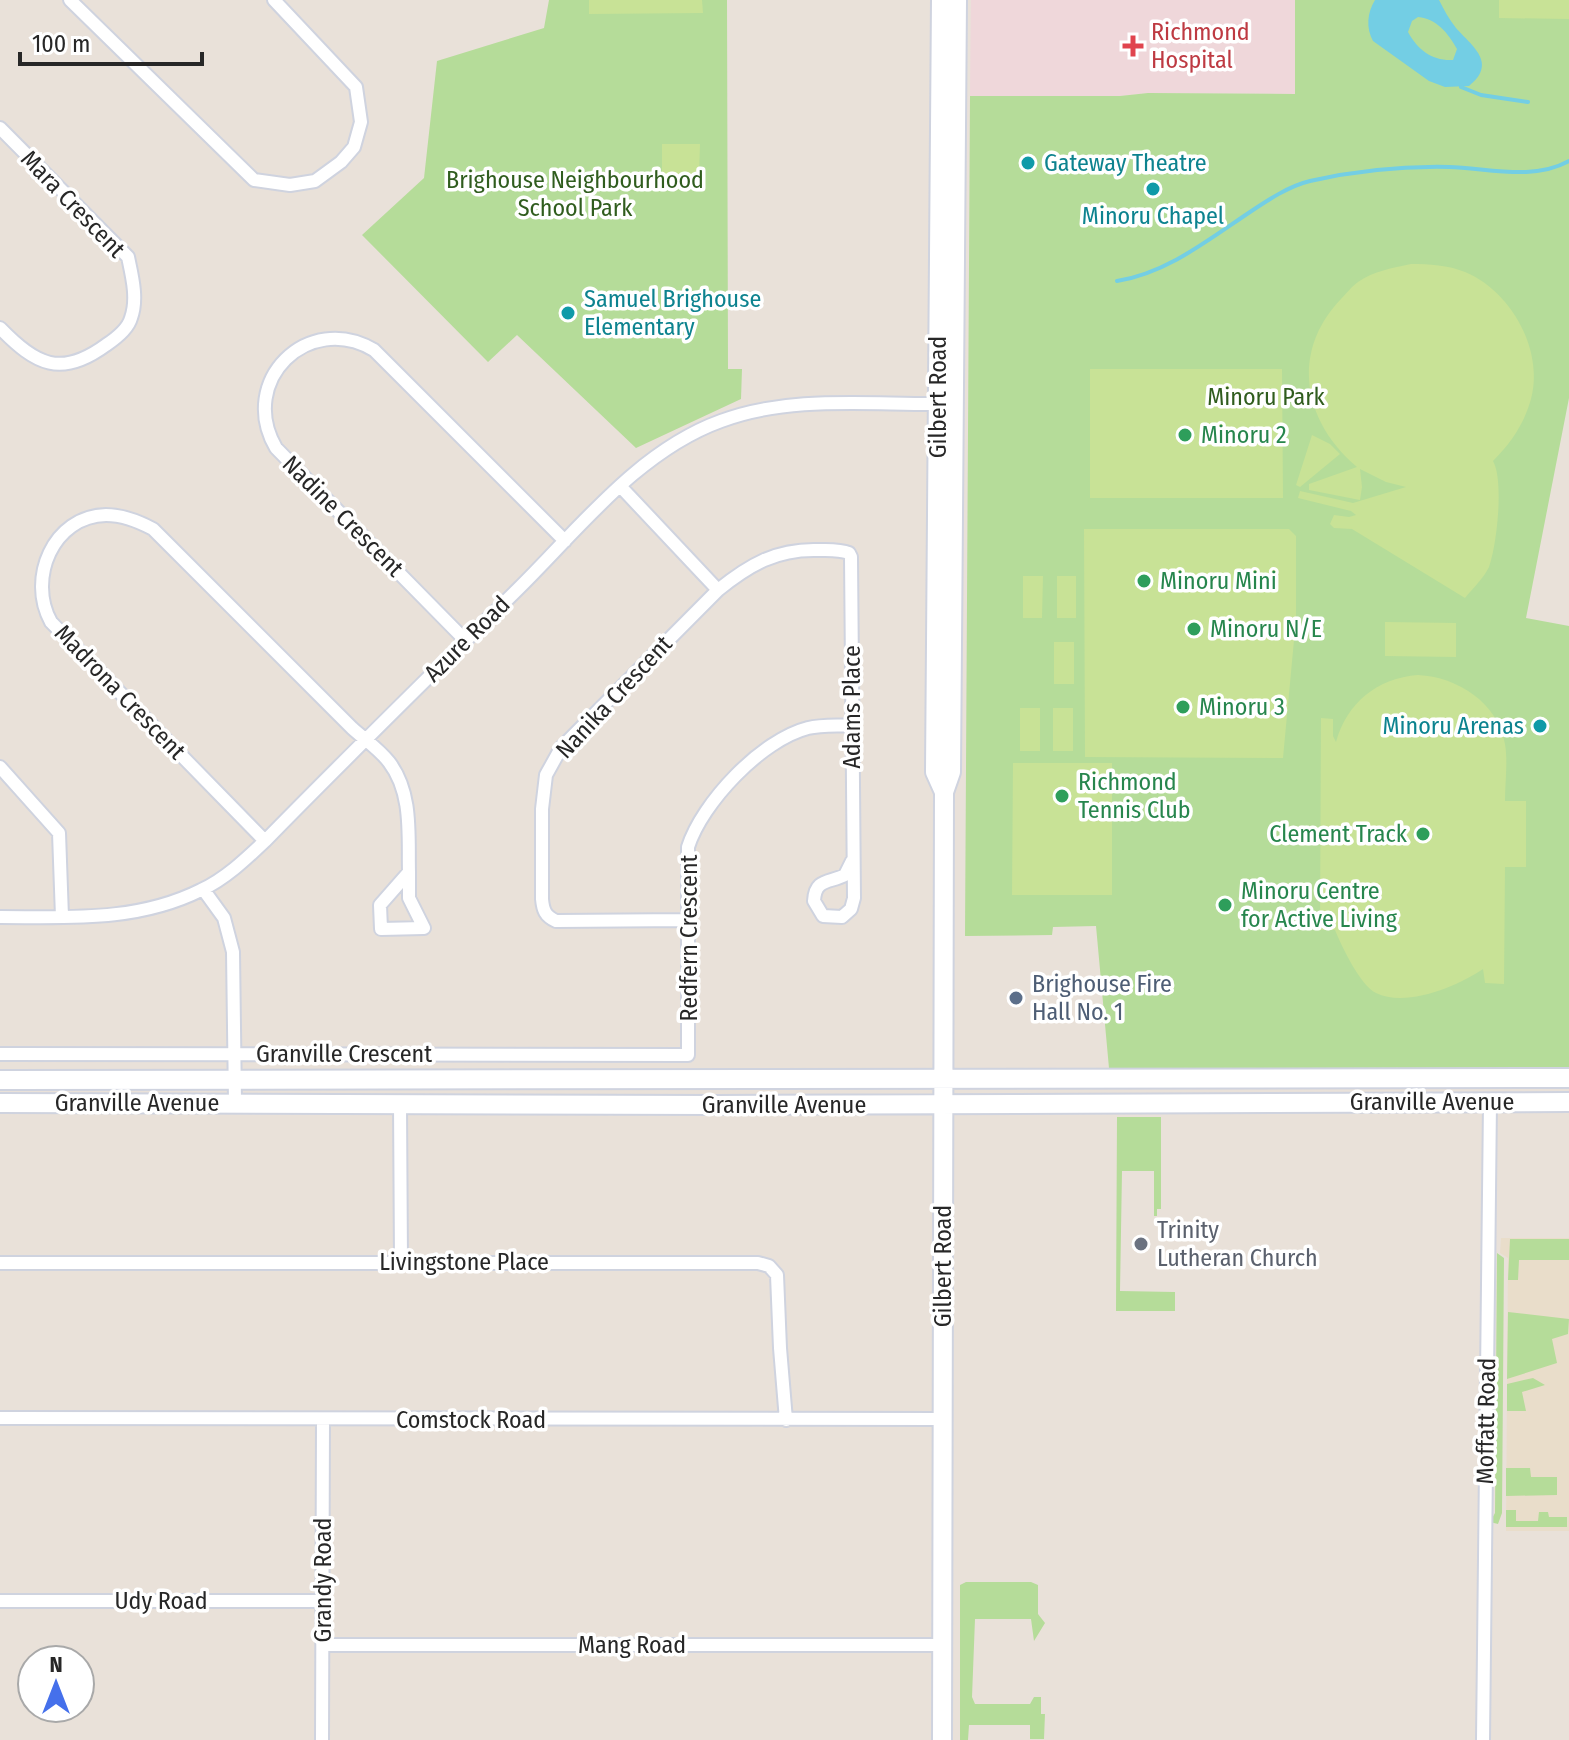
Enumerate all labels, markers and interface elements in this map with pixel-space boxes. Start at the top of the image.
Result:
scale bar [20,16,202,66]
place label: Richmond Hospital [1151,18,1250,74]
text: 100 m [32,30,90,58]
marker: Richmond Hospital [1122,35,1144,57]
street label: Mara Crescent [15,145,131,263]
place label: Gateway Theatre [1044,149,1207,177]
marker: Gateway Theatre [1019,154,1037,172]
park label: Brighouse Neighbourhood School Park [446,166,704,222]
marker: Minoru Chapel [1144,180,1162,198]
place label: Minoru Chapel [1082,202,1224,230]
place label: Samuel Brighouse Elementary [584,285,761,341]
marker: Samuel Brighouse Elementary [559,304,577,322]
street label: Gilbert Road [924,336,952,458]
park label: Minoru Park [1207,383,1326,411]
place label: Minoru 2 [1201,421,1287,449]
marker: Minoru 2 [1176,426,1194,444]
street label: Nadine Crescent [277,450,409,582]
place label: Minoru Mini [1160,567,1277,595]
marker: Minoru Mini [1135,572,1153,590]
street label: Azure Road [418,590,516,688]
place label: Minoru N/E [1210,615,1322,643]
street label: Madrona Crescent [49,619,191,765]
marker: Minoru N/E [1185,620,1203,638]
street label: Nanika Crescent [550,630,678,764]
street label: Adams Place [838,645,866,769]
place label: Minoru 3 [1199,693,1285,721]
marker: Minoru 3 [1174,698,1192,716]
place label: Minoru Arenas [1382,712,1524,740]
marker: Minoru Arenas [1531,717,1549,735]
place label: Richmond Tennis Club [1078,768,1191,824]
marker: Richmond Tennis Club [1053,787,1071,805]
place label: Clement Track [1269,820,1408,848]
marker: Clement Track [1414,825,1432,843]
street label: Redfern Crescent [675,854,703,1021]
place label: Minoru Centre for Active Living [1241,877,1398,933]
marker: Minoru Centre for Active Living [1216,896,1234,914]
place label: Brighouse Fire Hall No. 1 [1032,970,1172,1026]
marker: Brighouse Fire Hall No. 1 [1007,989,1025,1007]
street label: Granville Crescent [256,1040,432,1068]
street label: Granville Avenue [1350,1088,1514,1116]
street label: Granville Avenue [55,1089,219,1117]
street label: Granville Avenue [702,1091,866,1119]
street label: Gilbert Road [929,1205,957,1327]
place label: Trinity Lutheran Church [1157,1216,1318,1272]
marker: Trinity Lutheran Church [1132,1235,1150,1253]
street label: Livingstone Place [379,1248,549,1276]
street label: Moffatt Road [1471,1357,1501,1485]
street label: Comstock Road [396,1406,546,1434]
street label: Grandy Road [309,1518,337,1642]
street label: Udy Road [114,1587,208,1615]
street label: Mang Road [578,1631,686,1659]
north arrow [16,1644,96,1724]
text: N [49,1651,63,1678]

